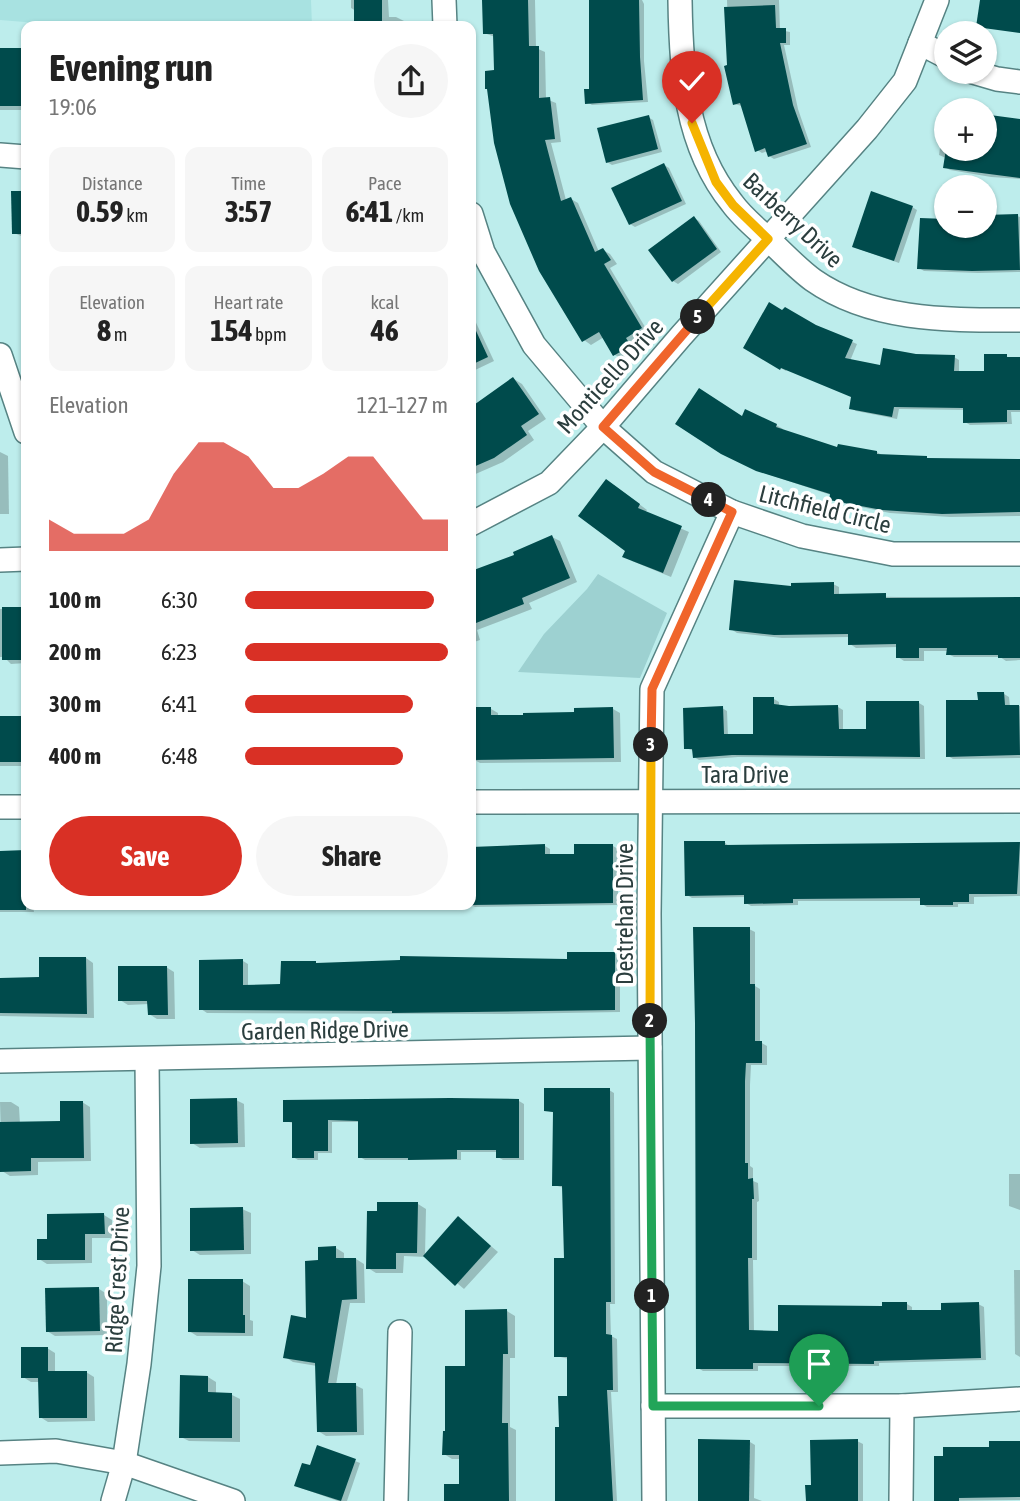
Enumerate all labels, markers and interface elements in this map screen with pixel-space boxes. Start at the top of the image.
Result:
map controls [934,21,997,238]
button: layers [934,21,997,84]
button: share [374,44,448,118]
text: Evening run [49,46,213,89]
pin [662,51,722,123]
icon: check [673,62,711,100]
text: 19:06 [49,94,97,120]
button: + [934,98,997,161]
street label: Barberry Drive [738,167,848,273]
text: Distance [82,172,143,194]
text: Time [231,172,266,194]
text: Pace [368,172,402,194]
button: − [934,175,997,238]
text: 0.59 [76,194,124,228]
text: 3:57 [225,194,272,228]
text: 6:41 [345,194,393,228]
text: km [124,204,148,226]
text: /km [393,204,424,226]
text: Elevation [79,291,145,313]
text: Heart rate [214,291,283,313]
text: kcal [370,291,399,313]
pin: 5 [680,300,716,334]
text: 5 [693,305,702,327]
text: 8 [97,313,111,347]
text: 154 [210,313,253,347]
text: 46 [371,313,399,347]
street label: Monticello Drive [552,313,668,439]
text: m [111,323,127,345]
text: bpm [253,323,287,345]
text: Elevation [49,392,129,418]
text: 121–127 m [357,392,448,418]
street label: Litchfield Circle [756,480,894,538]
pin: 4 [692,482,726,518]
text: 4 [704,488,713,510]
text: 100 m [49,587,101,613]
text: 6:30 [161,587,198,613]
text: 200 m [49,639,101,665]
text: 6:23 [161,639,198,665]
text: 300 m [49,691,101,717]
text: 6:41 [161,691,198,717]
pin: 3 [634,728,668,762]
text: 3 [646,733,655,755]
text: 400 m [49,743,101,769]
text: 6:48 [161,743,198,769]
street label: Tara Drive [701,761,789,788]
button: Save [49,816,242,896]
button: Share [256,816,448,896]
street label: Destrehan Drive [611,843,638,985]
pin: 2 [632,1004,668,1038]
text: 2 [645,1009,654,1031]
street label: Garden Ridge Drive [241,1015,409,1045]
street label: Ridge Crest Drive [100,1206,134,1354]
pin: 1 [634,1278,670,1314]
text: 1 [647,1284,656,1306]
pin [789,1334,849,1406]
icon: arrive [800,1345,838,1383]

